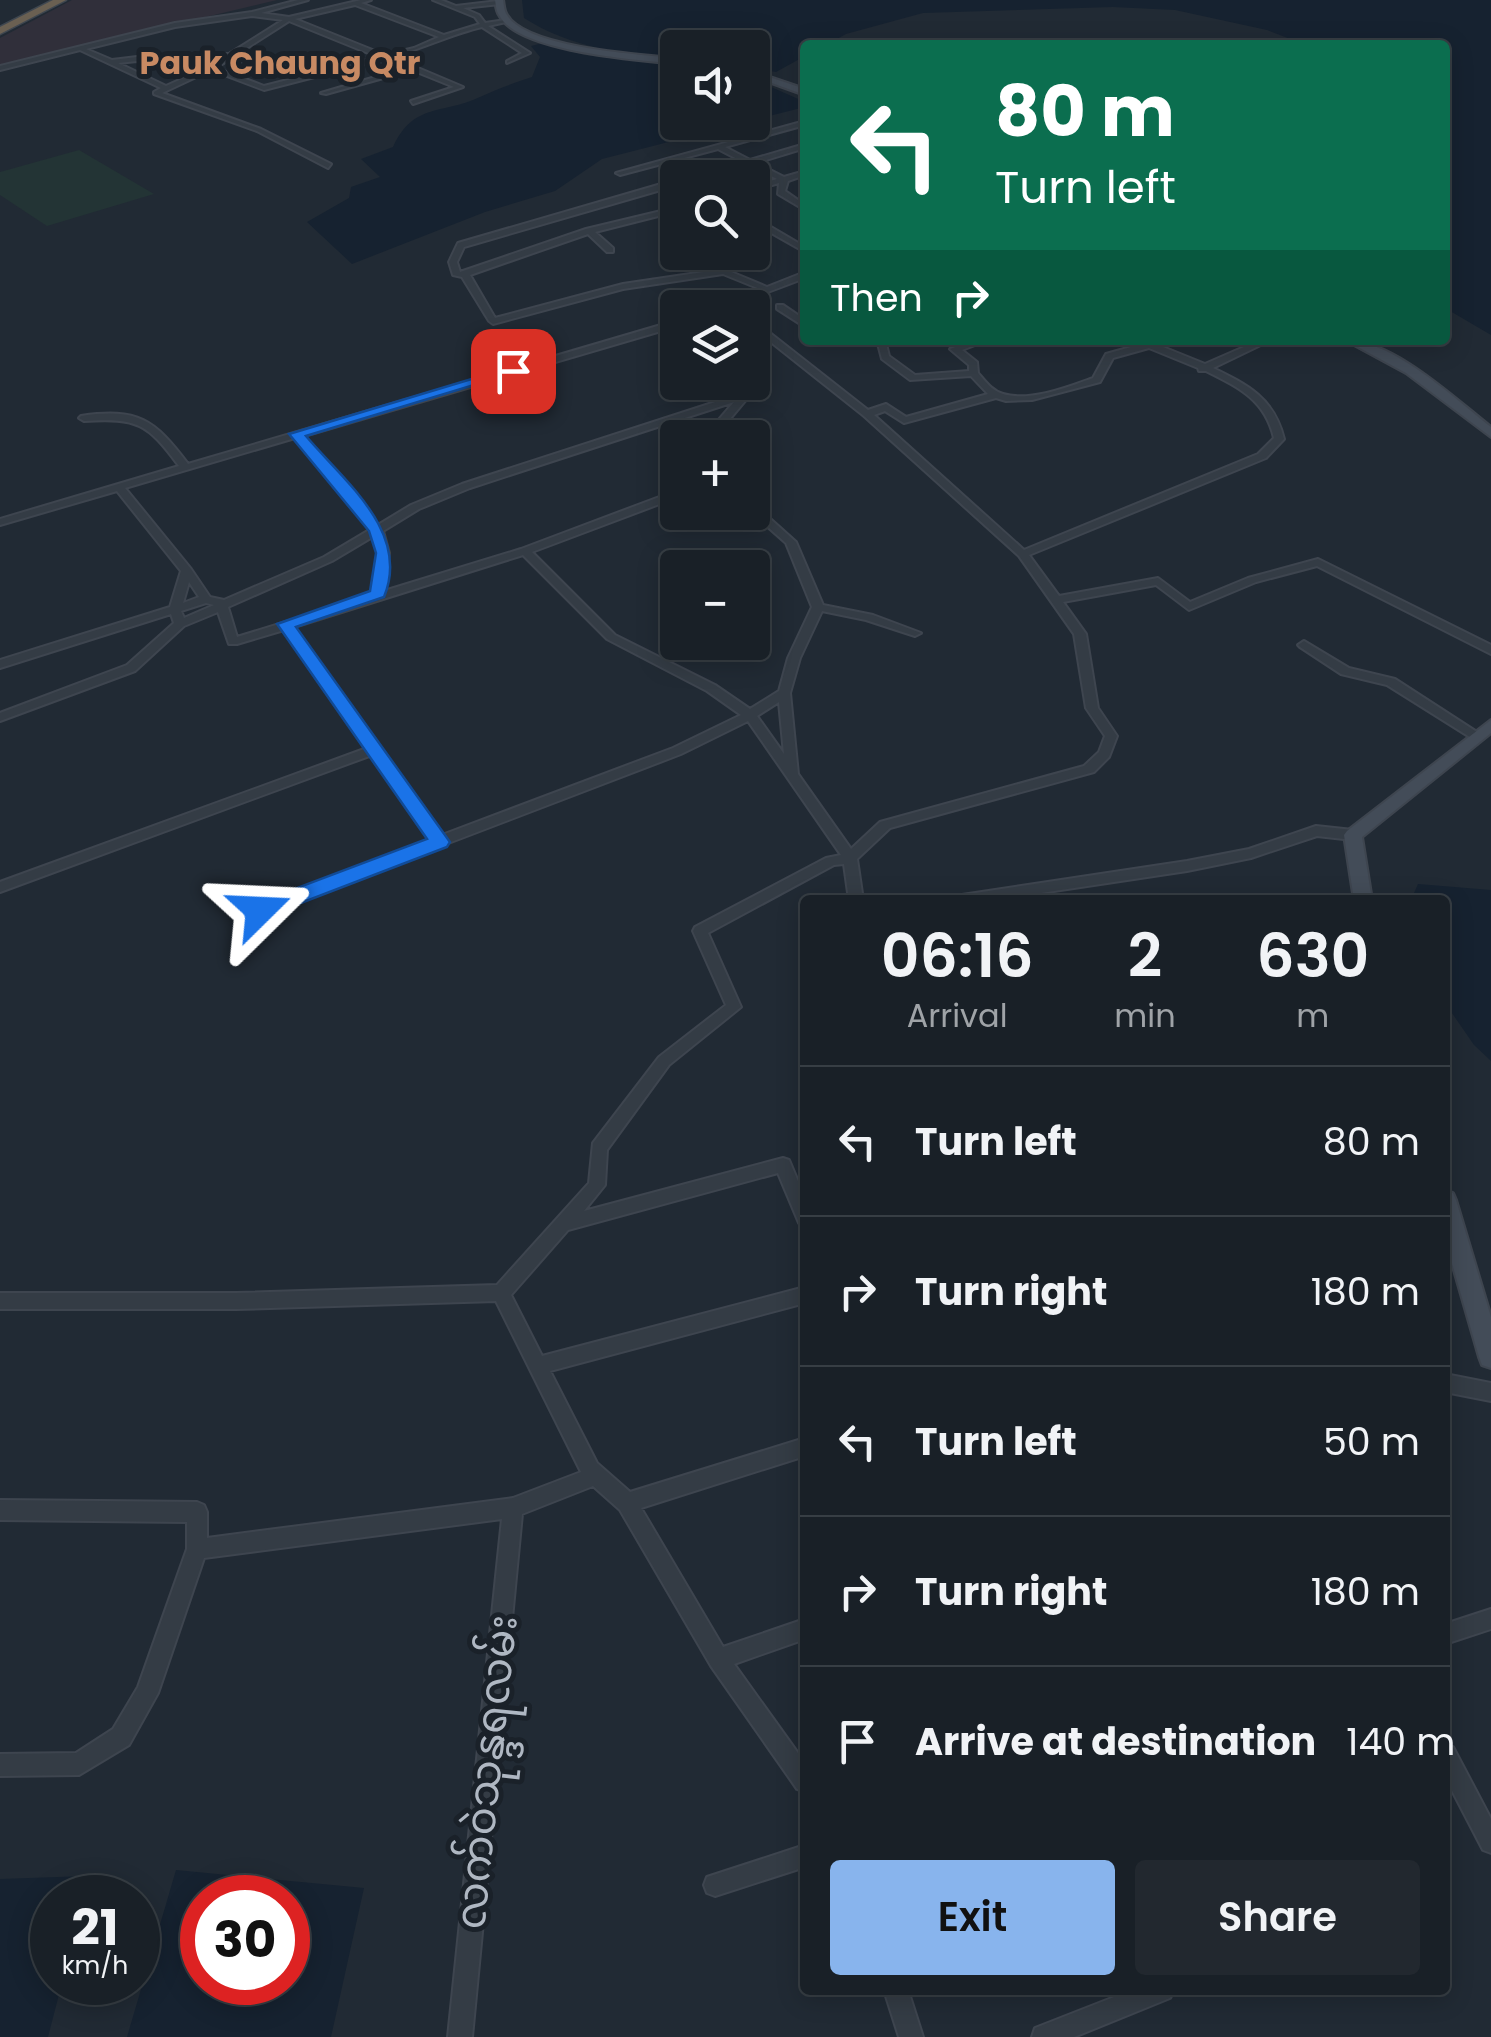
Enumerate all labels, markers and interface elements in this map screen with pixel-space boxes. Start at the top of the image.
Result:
map controls [660,30,770,660]
button: sound [660,30,770,140]
district label: Pauk Chaung Qtr [139,40,421,85]
text: 80 m [995,62,1175,161]
icon: left [830,80,960,210]
text: Turn left [995,156,1176,219]
button: search [660,160,770,270]
icon: right [943,270,998,325]
text: Then [830,271,923,324]
button: layers [660,290,770,400]
pin [471,329,556,414]
icon: arrive [486,344,541,399]
button: + [660,420,770,530]
button: − [660,550,770,660]
position arrow [208,858,312,962]
text: 06:16 [881,914,1034,998]
text: 2 [1128,914,1162,998]
text: 630 [1256,914,1369,998]
text: Arrival [907,993,1008,1038]
text: min [1114,993,1176,1038]
text: m [1296,993,1329,1038]
icon: left [830,1114,885,1169]
text: Turn left [915,1115,1077,1168]
text: 80 m [1323,1115,1420,1168]
icon: right [830,1264,885,1319]
text: Turn right [915,1265,1107,1318]
text: 180 m [1311,1265,1420,1318]
icon: left [830,1414,885,1469]
text: Turn left [915,1415,1077,1468]
text: 50 m [1323,1415,1420,1468]
icon: right [830,1564,885,1619]
text: Turn right [915,1565,1107,1618]
text: 180 m [1311,1565,1420,1618]
street label: လက်ဝဲသုန္ဒရလမ်း [440,1612,538,1933]
icon: arrive [830,1714,885,1769]
text: Arrive at destination [915,1715,1316,1768]
text: 140 m [1346,1715,1455,1768]
button: Exit [830,1860,1115,1975]
button: Share [1135,1860,1420,1975]
speed limit sign: 30 [180,1875,310,2005]
text: 21 [71,1892,119,1963]
text: km/h [62,1948,128,1983]

